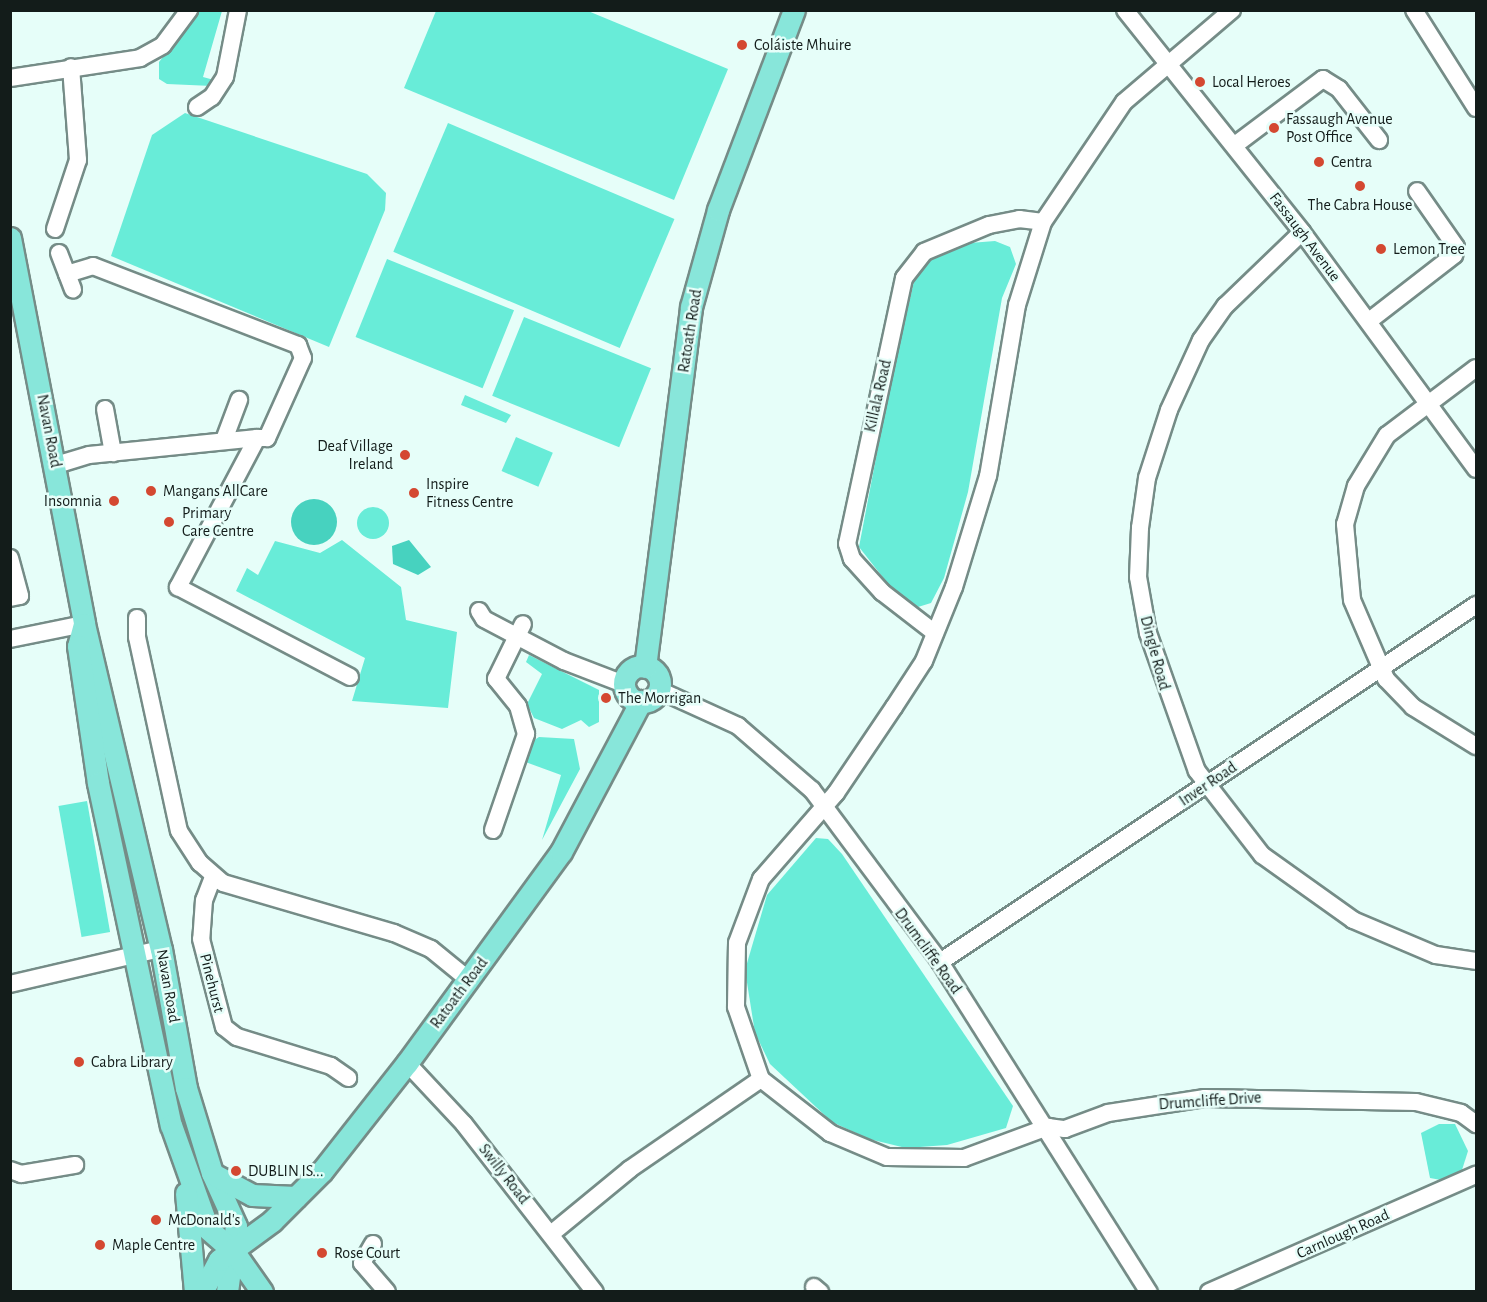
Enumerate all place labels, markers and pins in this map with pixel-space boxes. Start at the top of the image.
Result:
place label: Coláiste Mhuire [754,35,851,55]
marker: Coláiste Mhuire [735,38,749,52]
place label: Local Heroes [1212,72,1291,92]
marker: Local Heroes [1193,75,1207,89]
place label: Fassaugh Avenue Post Office [1286,109,1393,147]
marker: Fassaugh Avenue Post Office [1267,121,1281,135]
place label: Centra [1331,152,1372,172]
marker: Centra [1312,155,1326,169]
marker: The Cabra House [1353,179,1367,193]
place label: The Cabra House [1308,195,1412,215]
place label: Lemon Tree [1393,239,1465,259]
marker: Lemon Tree [1374,242,1388,256]
place label: Deaf Village Ireland [317,436,393,474]
marker: Deaf Village Ireland [398,448,412,462]
place label: Inspire Fitness Centre [426,474,513,512]
place label: Mangans AllCare [163,481,268,501]
marker: Mangans AllCare [144,484,158,498]
marker: Inspire Fitness Centre [407,486,421,500]
place label: Insomnia [44,491,102,511]
marker: Insomnia [107,494,121,508]
place label: Primary Care Centre [182,503,254,541]
marker: Primary Care Centre [160,513,178,531]
place label: The Morrigan [618,688,701,708]
marker: The Morrigan [599,691,613,705]
place label: Cabra Library [91,1052,173,1072]
marker: Cabra Library [72,1055,86,1069]
place label: DUBLIN IS... [248,1161,323,1181]
marker: DUBLIN IS... [229,1164,243,1178]
place label: McDonald's [168,1210,240,1230]
marker: McDonald's [149,1213,163,1227]
place label: Maple Centre [112,1235,195,1255]
marker: Maple Centre [93,1238,107,1252]
place label: Rose Court [334,1243,400,1263]
marker: Rose Court [315,1246,329,1260]

